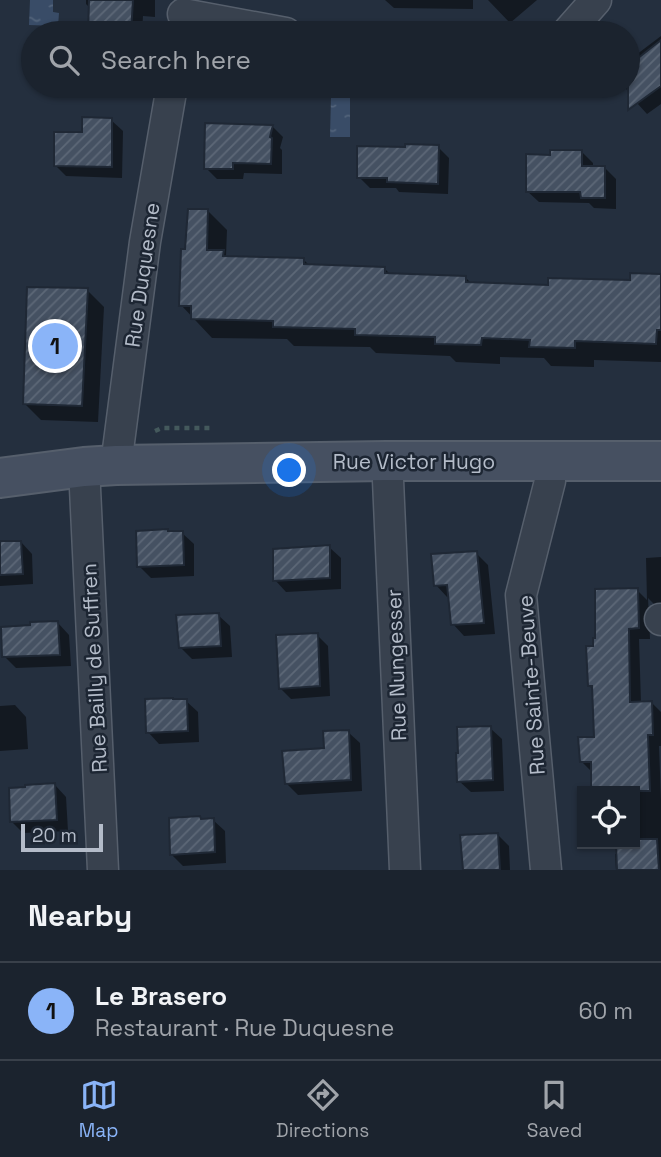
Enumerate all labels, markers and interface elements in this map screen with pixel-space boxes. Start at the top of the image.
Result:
search box [21,21,640,98]
icon: search [45,41,83,79]
text: Search here [101,43,251,77]
street label: Rue Duquesne [118,201,166,349]
pin: 1 [32,320,78,372]
street label: Rue Victor Hugo [333,448,495,475]
your location [272,453,306,487]
street label: Rue Bailly de Suffren [75,563,113,773]
street label: Rue Nungesser [380,588,412,741]
street label: Rue Sainte-Beuve [511,594,551,776]
map controls [577,786,640,849]
button: locate [577,786,640,849]
scale bar [21,821,103,853]
text: 20 m [32,823,77,848]
text: Nearby [28,896,132,935]
text: Le Brasero [95,979,227,1013]
text: 1 [46,996,56,1026]
text: 60 m [578,996,633,1026]
text: Restaurant · Rue Duquesne [95,1013,394,1043]
tab: Map [79,1076,118,1143]
tab: Directions [276,1076,369,1143]
tab: Saved [527,1076,582,1143]

